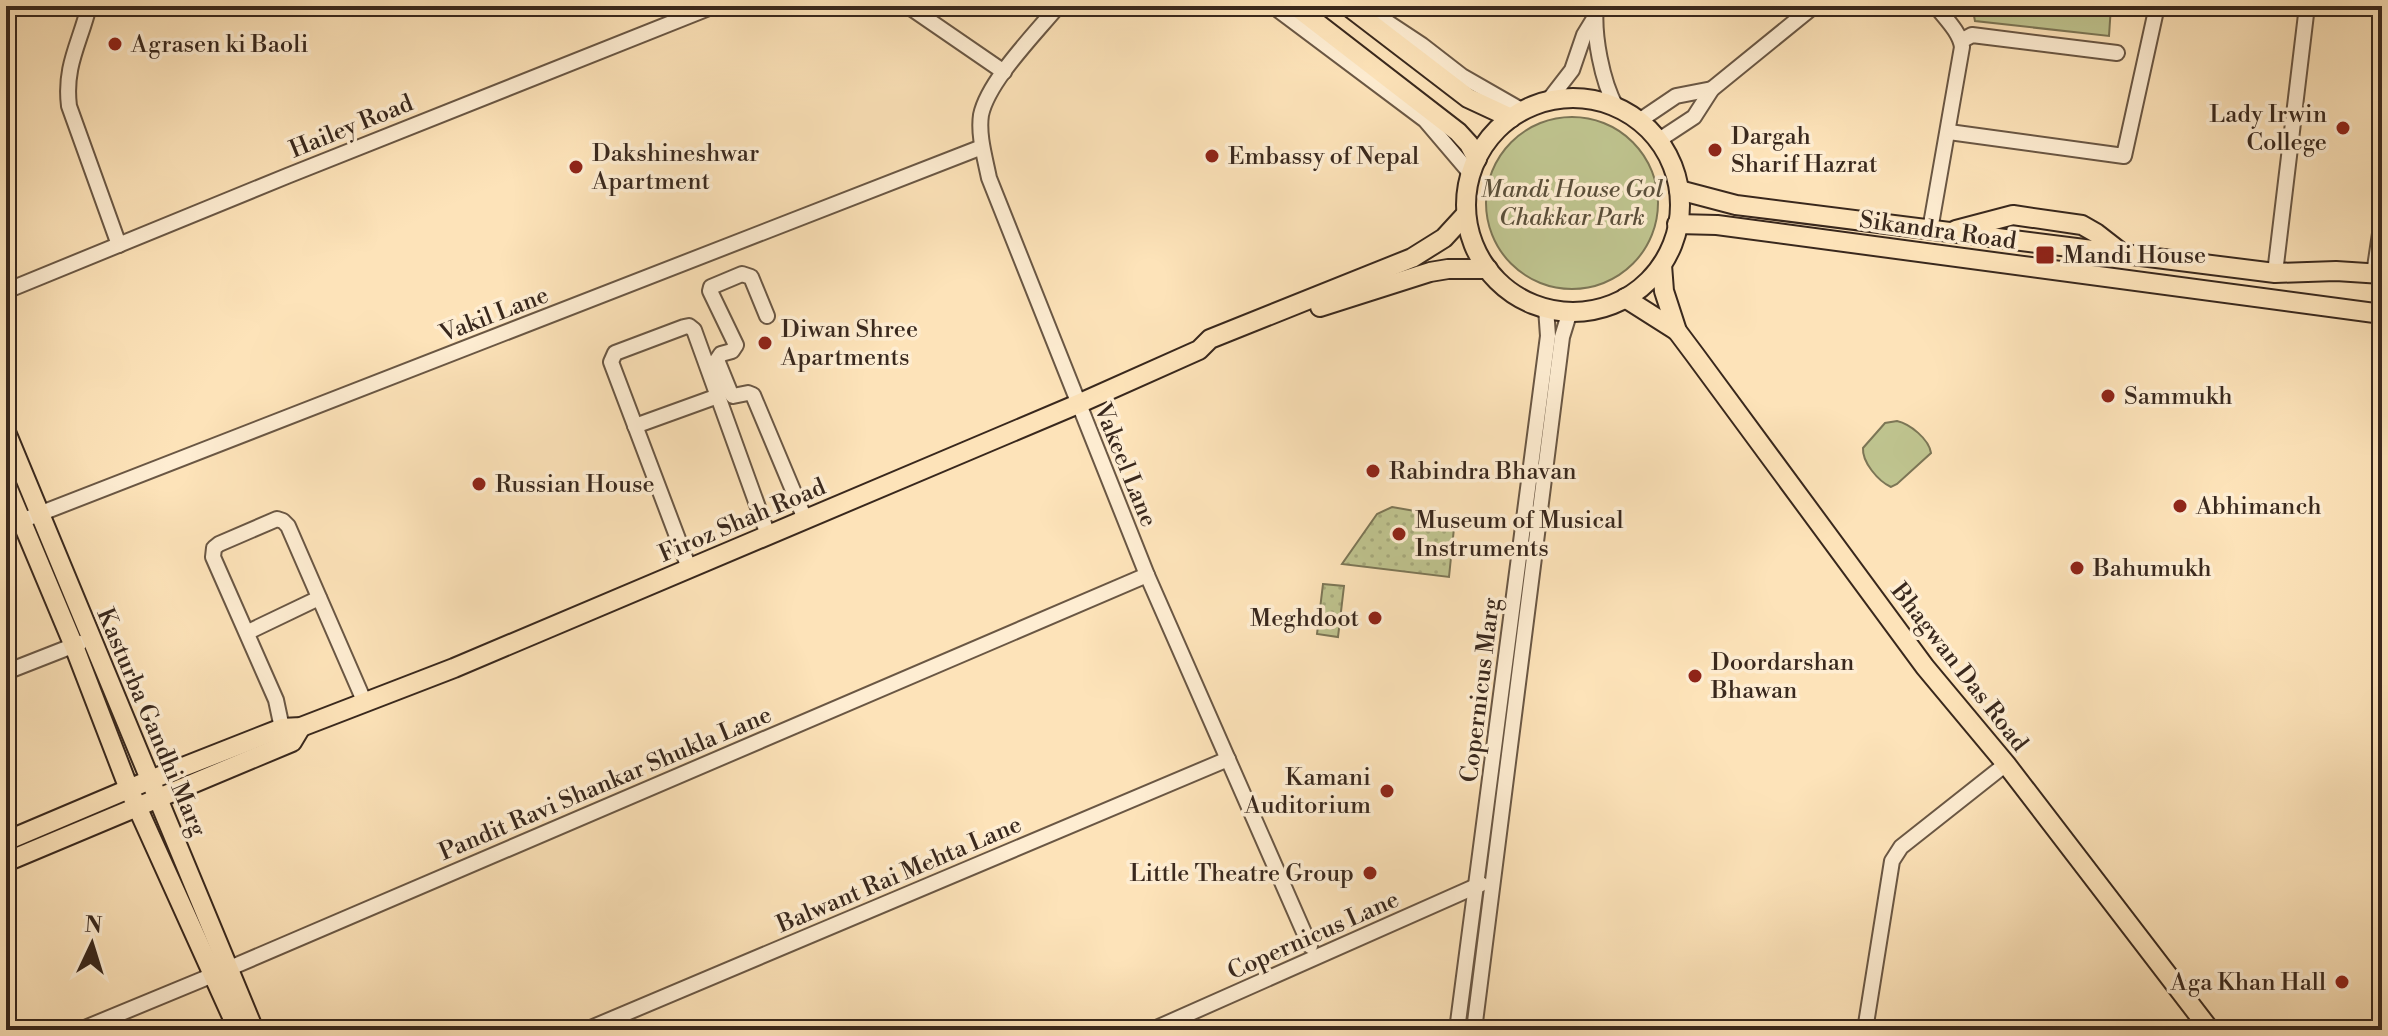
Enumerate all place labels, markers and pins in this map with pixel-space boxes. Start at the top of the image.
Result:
place label: Agrasen ki Baoli [130,30,308,60]
marker: Agrasen ki Baoli [106,35,124,53]
place label: Lady Irwin College [2209,100,2327,158]
marker: Lady Irwin College [2334,119,2352,137]
place label: Dargah Sharif Hazrat [1731,122,1878,180]
place label: Dakshineshwar Apartment [591,139,759,197]
marker: Dargah Sharif Hazrat [1706,141,1724,159]
place label: Embassy of Nepal [1228,142,1419,172]
marker: Embassy of Nepal [1203,147,1221,165]
marker: Dakshineshwar Apartment [567,158,585,176]
place label: Mandi House [2063,241,2206,271]
marker: Mandi House [2034,244,2056,266]
place label: Diwan Shree Apartments [780,315,918,373]
marker: Diwan Shree Apartments [756,334,774,352]
place label: Sammukh [2124,382,2232,412]
marker: Sammukh [2099,387,2117,405]
place label: Rabindra Bhavan [1389,457,1577,487]
marker: Rabindra Bhavan [1364,462,1382,480]
place label: Russian House [495,470,655,500]
marker: Russian House [470,475,488,493]
place label: Abhimanch [2195,492,2322,522]
marker: Abhimanch [2171,497,2189,515]
place label: Museum of Musical Instruments [1415,506,1624,564]
marker: Museum of Musical Instruments [1390,525,1408,543]
place label: Bahumukh [2092,554,2212,584]
marker: Bahumukh [2068,559,2086,577]
place label: Meghdoot [1250,604,1360,634]
marker: Meghdoot [1366,609,1384,627]
place label: Doordarshan Bhawan [1710,648,1854,706]
marker: Doordarshan Bhawan [1686,667,1704,685]
place label: Kamani Auditorium [1244,763,1371,821]
marker: Kamani Auditorium [1378,782,1396,800]
place label: Little Theatre Group [1129,859,1354,889]
marker: Little Theatre Group [1361,864,1379,882]
place label: Aga Khan Hall [2170,968,2326,998]
marker: Aga Khan Hall [2333,973,2351,991]

